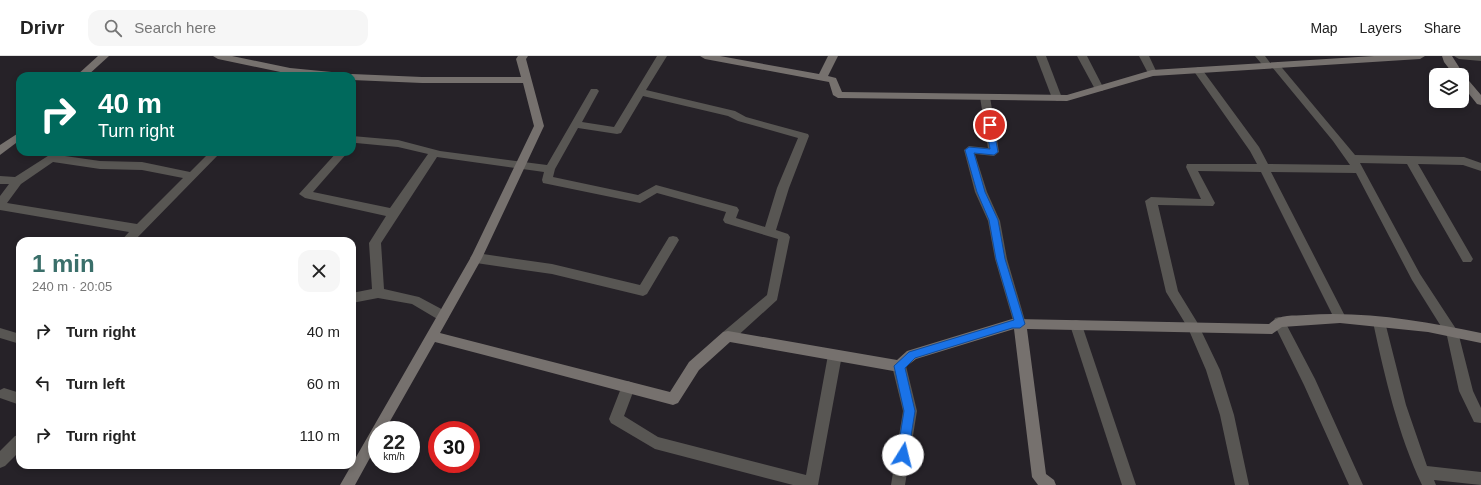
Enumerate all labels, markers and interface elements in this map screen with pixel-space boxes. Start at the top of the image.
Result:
search box [88,10,368,46]
text: Drivr [20,17,64,38]
icon: search [102,17,124,39]
text: Search here [134,19,216,36]
text: Map [1310,20,1338,36]
text: Layers [1360,20,1402,36]
text: Share [1424,20,1461,36]
map controls [1429,68,1469,108]
button: layers [1429,68,1469,108]
icon: right [32,88,84,140]
text: 40 m [98,88,162,119]
pin [973,108,1007,142]
icon: arrive [979,114,1001,136]
text: Turn right [98,121,174,141]
text: 1 min [32,250,95,277]
button: close [298,250,340,292]
text: 240 m · 20:05 [32,279,112,294]
icon: right [32,320,54,342]
text: Turn right [66,323,136,340]
text: 40 m [307,323,340,340]
icon: left [32,372,54,394]
text: Turn left [66,375,125,392]
text: 60 m [307,375,340,392]
speed limit sign: 30 [428,421,480,473]
icon: right [32,424,54,446]
text: Turn right [66,427,136,444]
text: 110 m [299,427,340,444]
text: 22 [383,431,405,453]
position arrow [882,434,924,476]
text: km/h [383,451,405,462]

